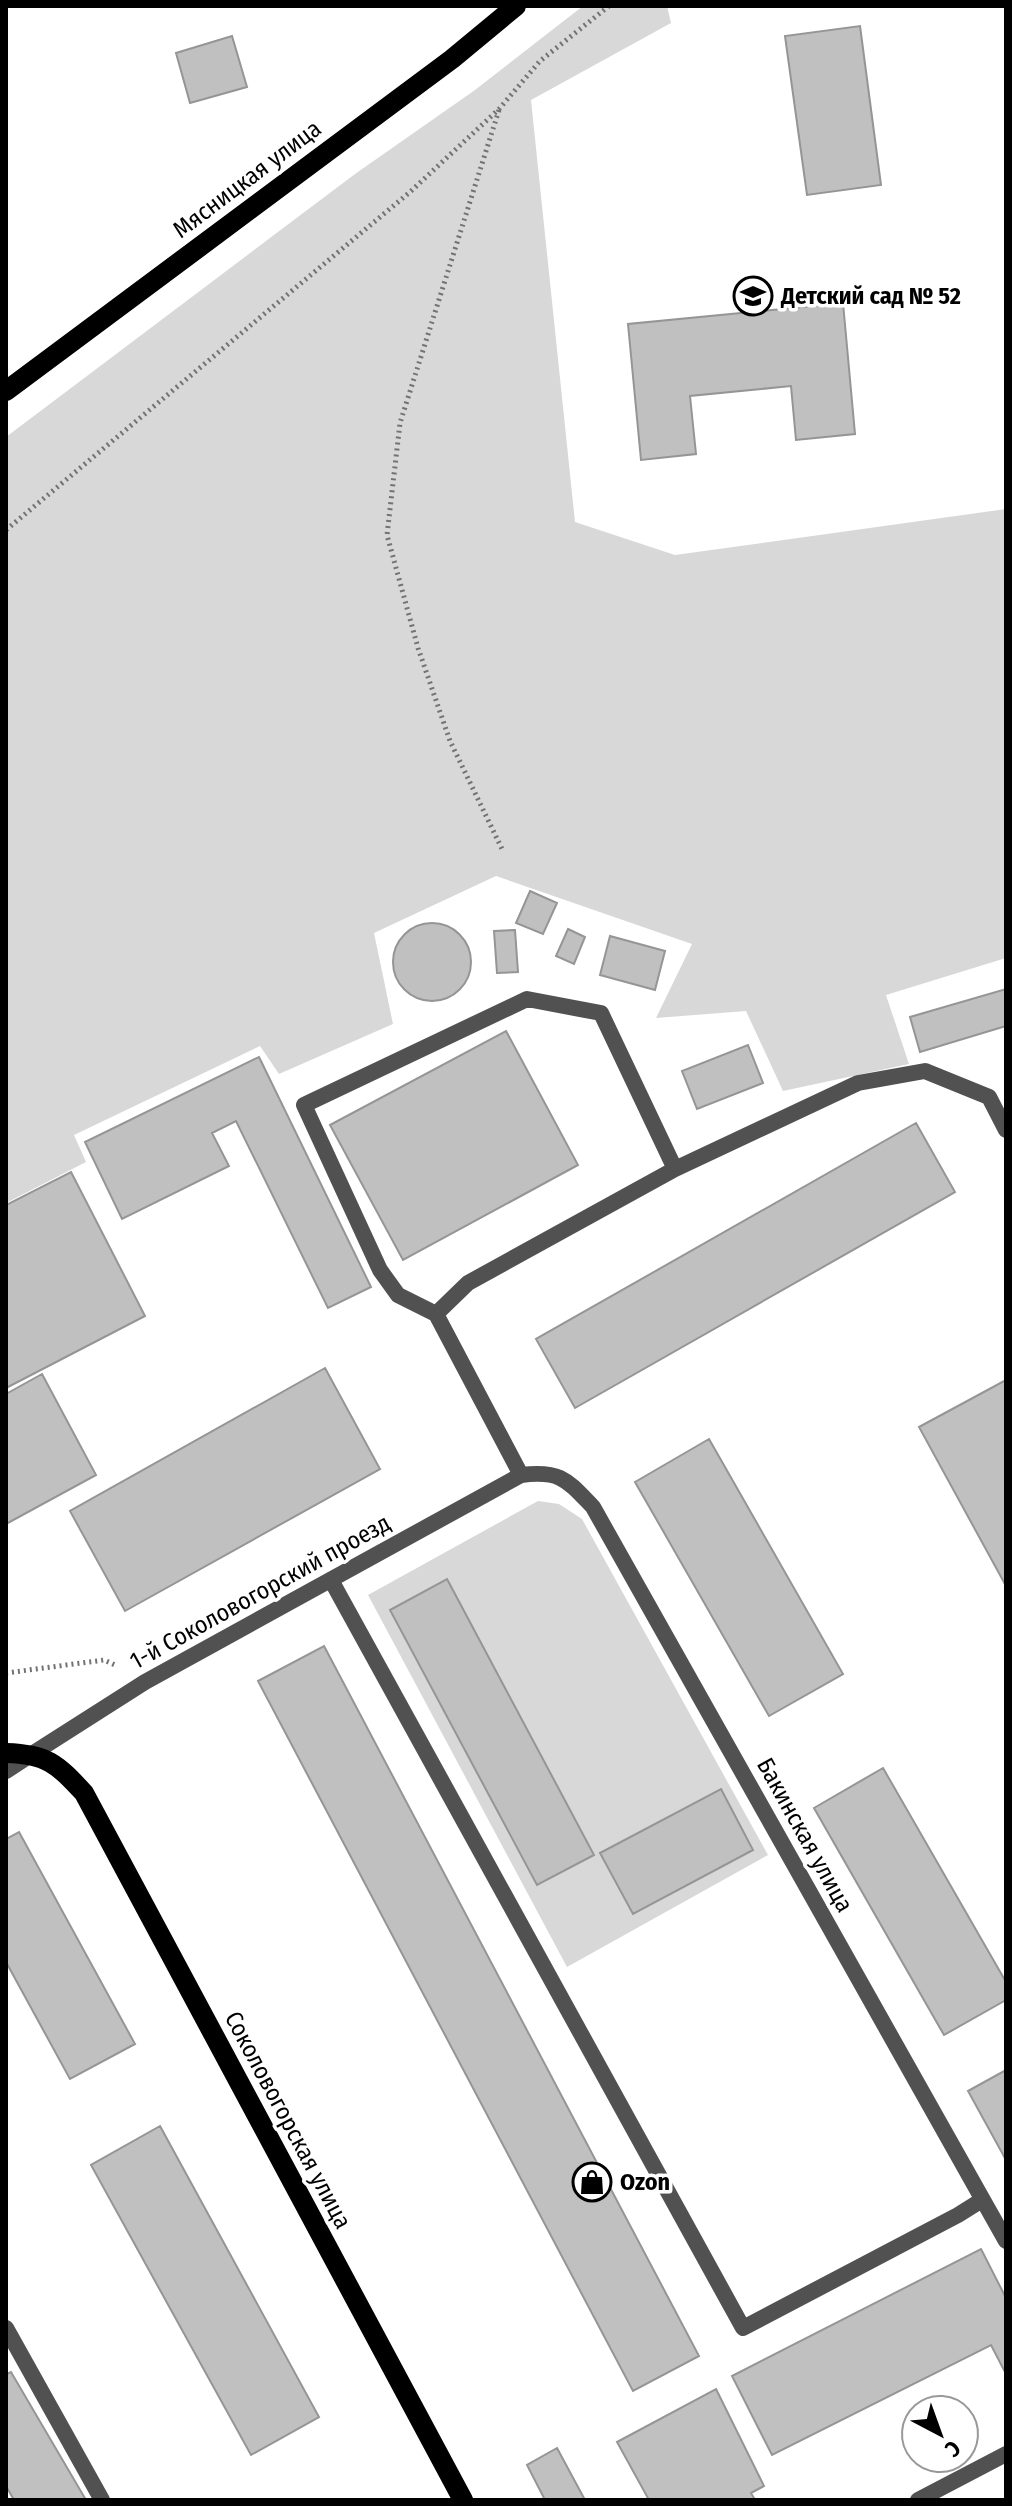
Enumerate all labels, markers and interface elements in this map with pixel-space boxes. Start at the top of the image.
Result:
street label: Мясницкая улица [168,114,326,244]
school or university icon: Детский сад № 52 [732,275,774,317]
place label: Детский сад № 52 [780,282,961,310]
street label: 1-й Соколовогорский проезд [125,1509,395,1675]
street label: Бакинская улица [751,1753,859,1917]
street label: Соколовогорская улица [219,2007,357,2233]
shop icon: Ozon [571,2161,613,2203]
place label: Ozon [620,2168,670,2196]
north arrow [900,2394,980,2474]
text: С [939,2435,966,2463]

